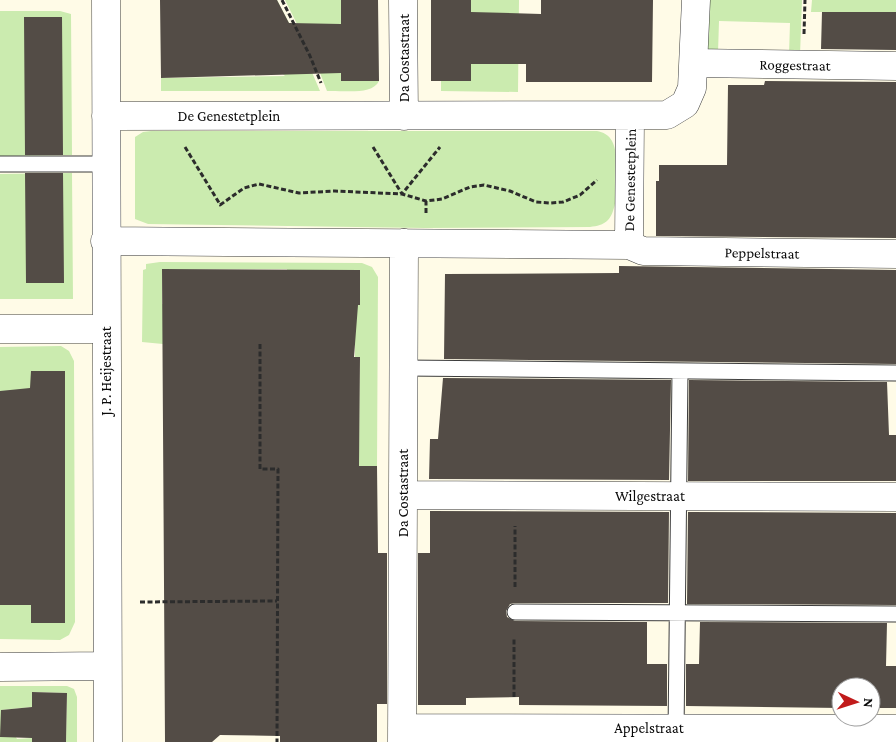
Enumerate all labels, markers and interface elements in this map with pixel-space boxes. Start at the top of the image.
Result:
street label: Da Costastraat [396,13,412,102]
street label: Roggestraat [759,56,832,75]
street label: De Genestetplein [178,108,280,125]
street label: De Genestetplein [621,128,640,232]
street label: Peppelstraat [724,244,801,263]
street label: J. P. Heijestraat [98,325,115,418]
street label: Da Costastraat [395,448,411,537]
street label: Wilgestraat [615,488,686,505]
north arrow [831,677,881,727]
text: N [861,698,877,709]
street label: Appelstraat [614,720,685,737]

